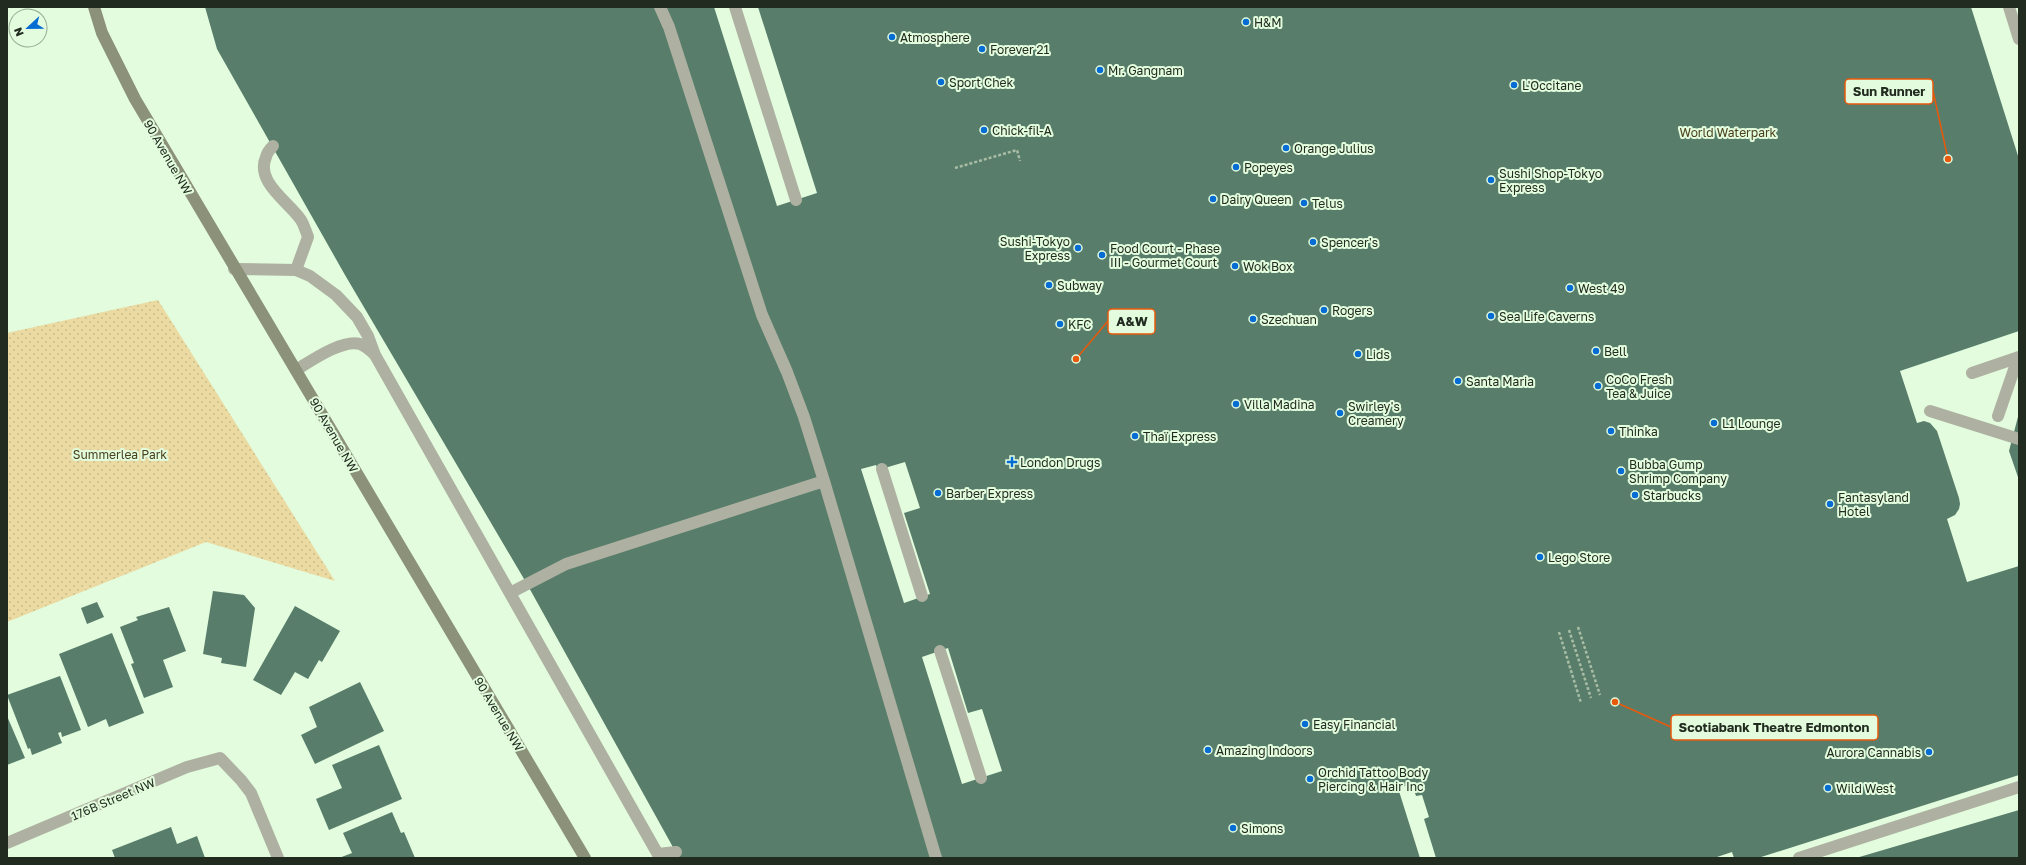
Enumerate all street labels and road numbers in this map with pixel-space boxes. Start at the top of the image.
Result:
street label: 90 Avenue NW [141,117,196,197]
street label: 90 Avenue NW [307,395,362,475]
street label: 90 Avenue NW [471,674,527,754]
street label: 176B Street NW [69,774,158,823]

